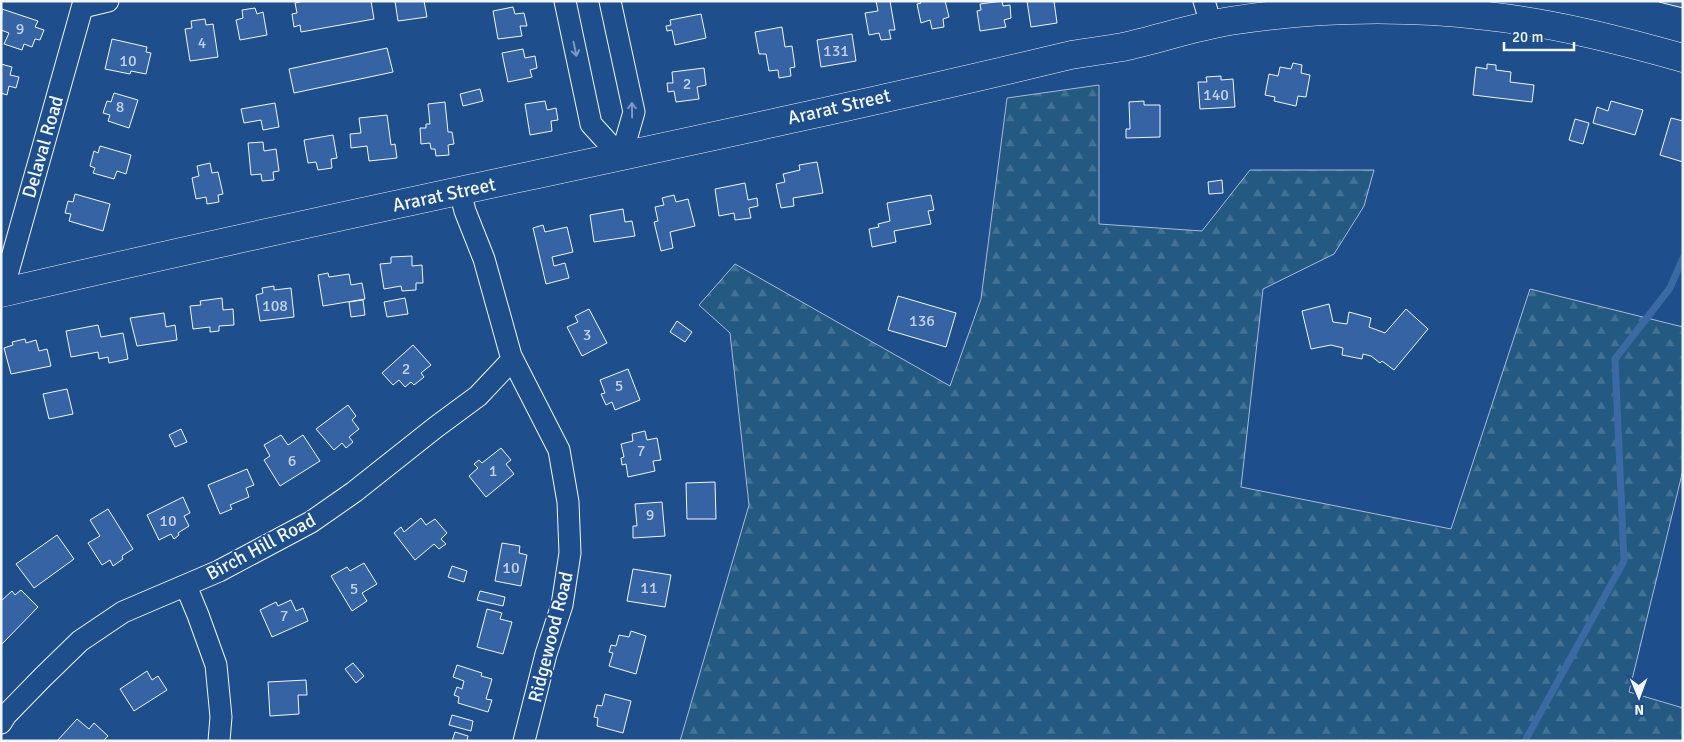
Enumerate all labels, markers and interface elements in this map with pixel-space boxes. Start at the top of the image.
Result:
house number: 9 [16,19,24,39]
scale bar [1504,20,1574,52]
text: 20 m [1512,28,1543,46]
house number: 4 [198,33,207,53]
one-way arrow [571,41,580,57]
house number: 131 [823,41,849,61]
house number: 10 [119,51,137,71]
house number: 2 [683,74,691,94]
street label: Ararat Street [785,83,893,130]
house number: 140 [1203,85,1229,105]
street label: Delaval Road [17,93,69,201]
house number: 8 [116,97,124,117]
one-way arrow [627,103,636,119]
street label: Ararat Street [390,172,498,218]
house number: 108 [262,296,288,316]
house number: 136 [909,311,935,331]
house number: 3 [583,325,591,345]
house number: 2 [402,359,410,379]
house number: 5 [615,376,623,396]
house number: 7 [637,441,645,461]
house number: 6 [288,451,296,471]
house number: 1 [489,461,497,481]
house number: 9 [646,505,654,525]
street label: Birch Hill Road [202,508,320,586]
house number: 10 [159,511,177,531]
house number: 10 [502,558,520,578]
street label: Ridgewood Road [523,569,579,705]
house number: 11 [640,578,658,598]
house number: 5 [350,579,358,599]
house number: 7 [280,606,288,626]
north arrow [1614,672,1664,722]
text: N [1634,701,1644,718]

